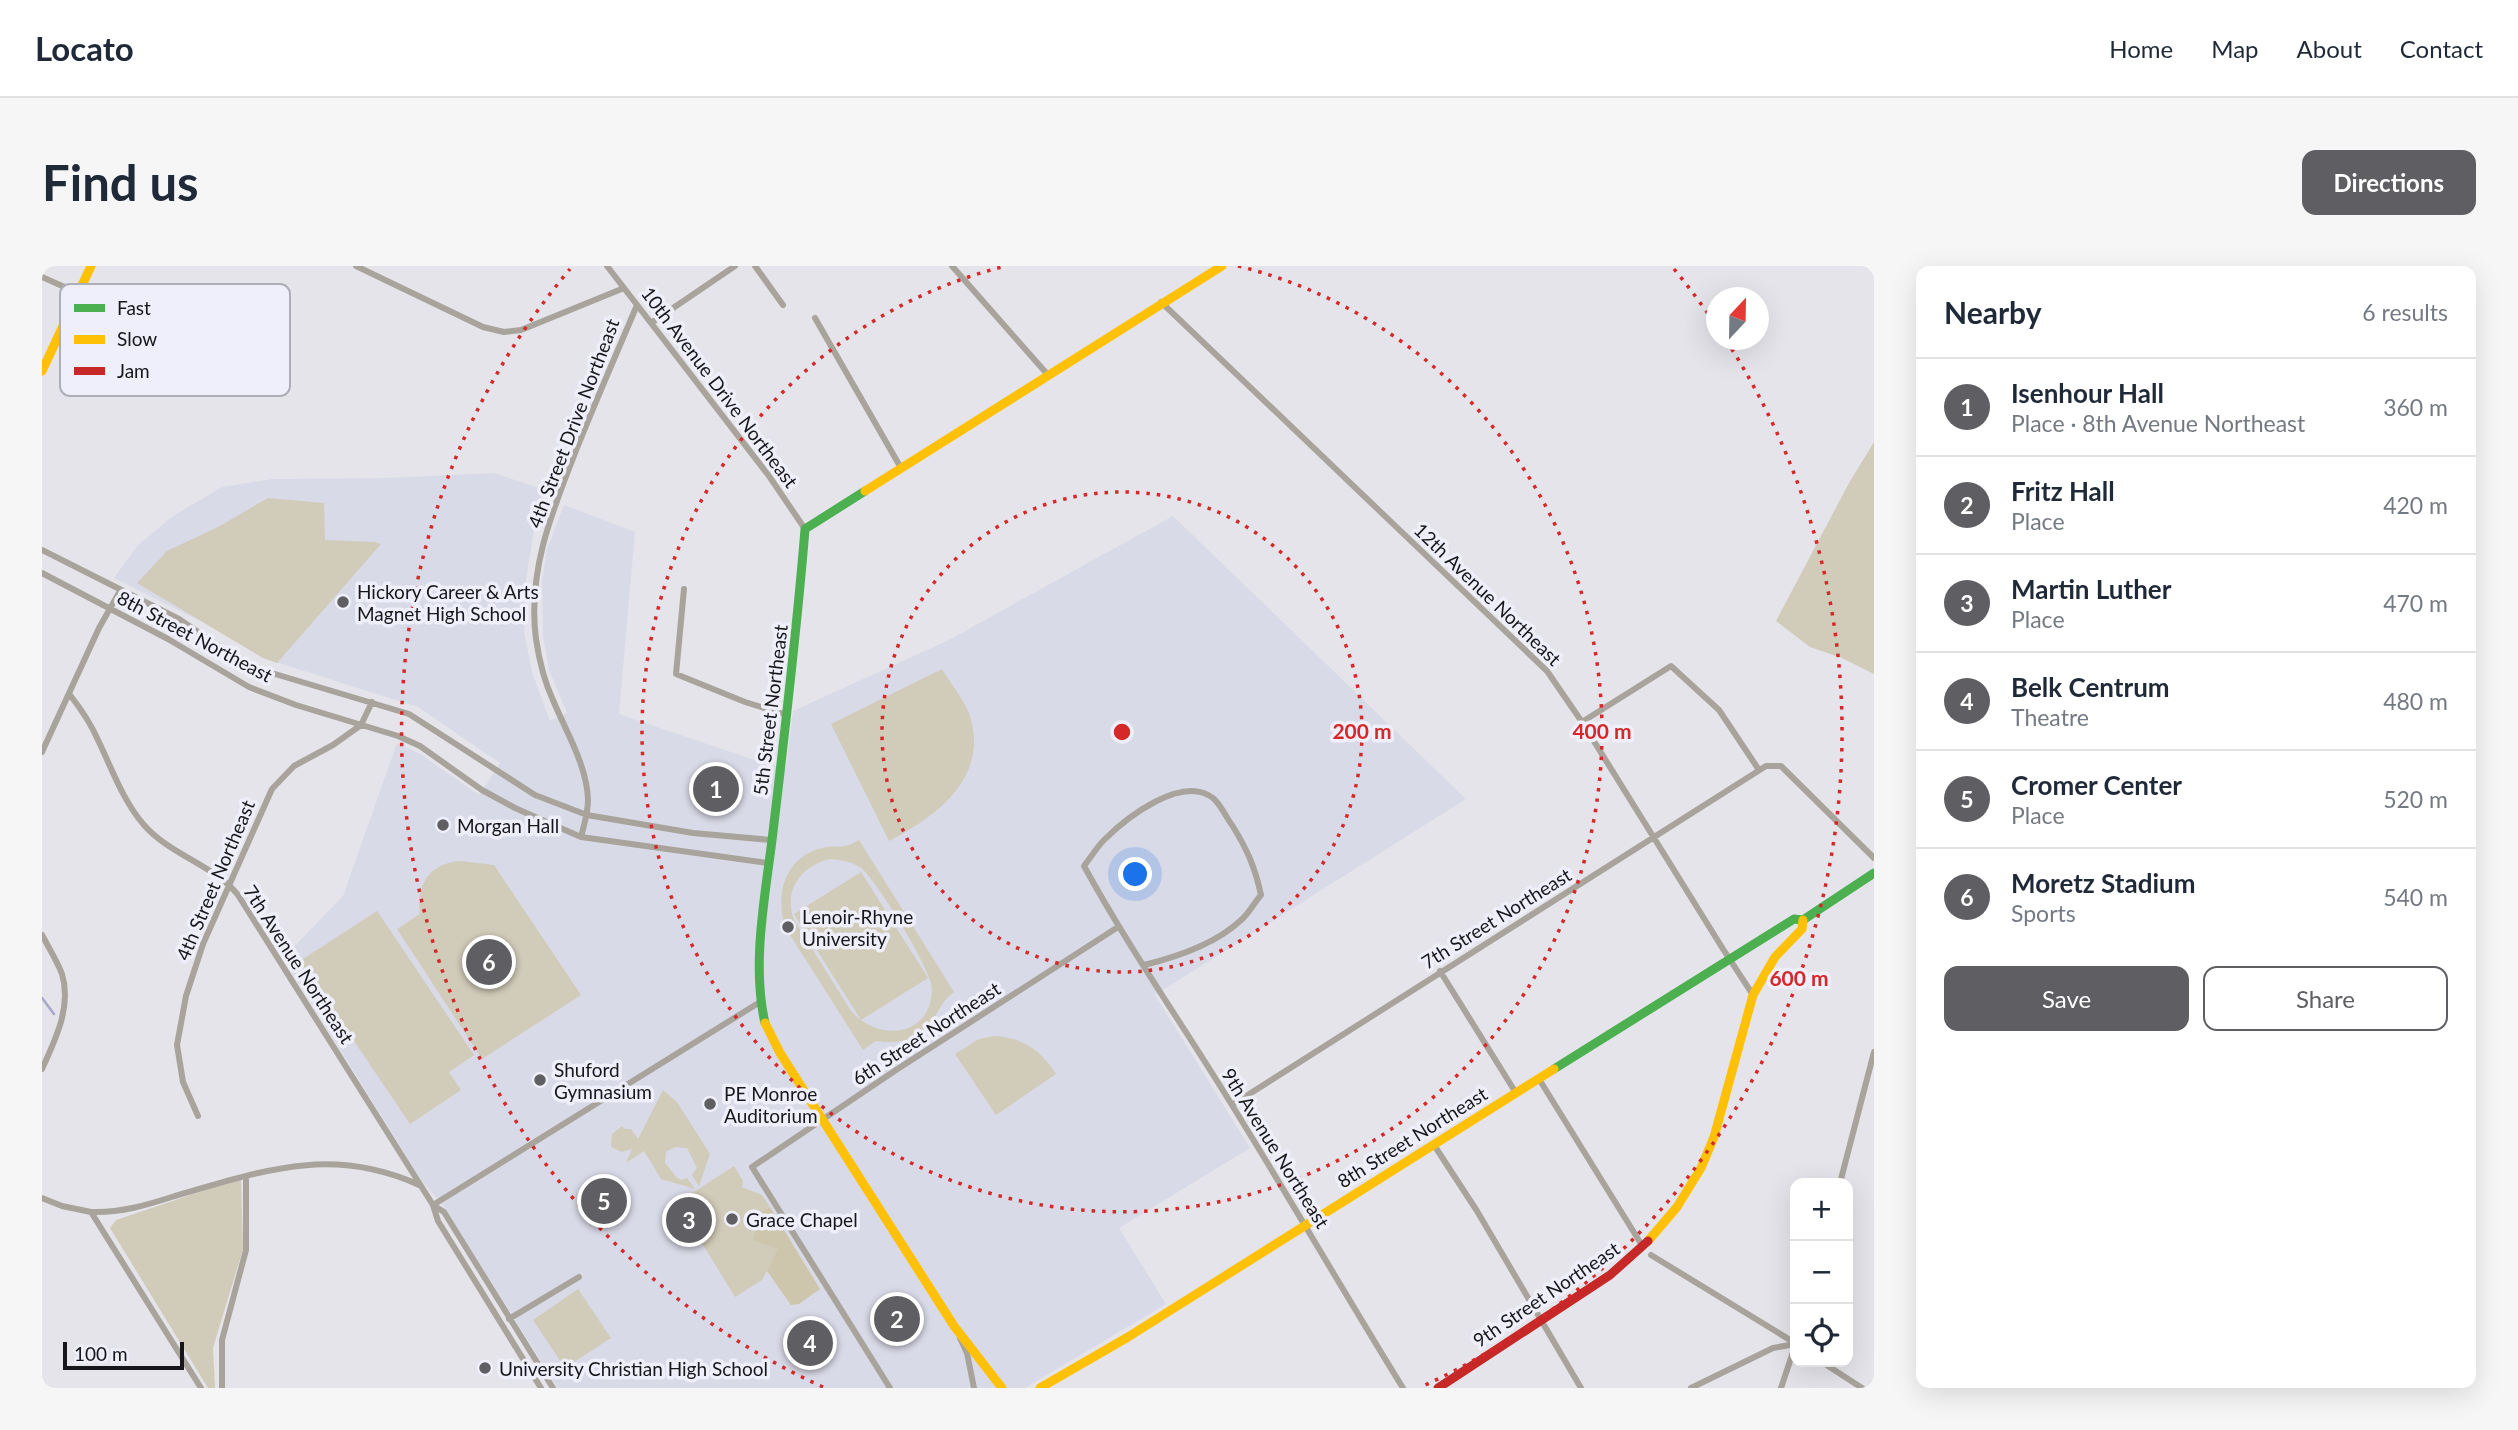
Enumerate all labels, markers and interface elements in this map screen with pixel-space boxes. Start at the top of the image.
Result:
text: Locato [35,28,134,68]
text: Home [2109,34,2173,63]
text: Map [2211,34,2259,63]
text: About [2297,34,2362,63]
text: Contact [2400,34,2483,63]
button: Directions [2302,150,2476,215]
text: Find us [42,153,199,211]
street label: 10th Avenue Drive Northeast [637,282,803,492]
legend [60,284,290,396]
north arrow [1706,287,1769,350]
text: Nearby [1944,294,2042,330]
text: Fast [117,296,151,319]
text: 6 results [2362,298,2448,326]
street label: 4th Street Drive Northeast [522,315,624,531]
text: Slow [117,327,157,350]
text: Jam [117,359,150,382]
text: Isenhour Hall [2011,377,2164,409]
text: 1 [1960,393,1974,421]
text: 360 m [2383,393,2448,421]
text: Place · 8th Avenue Northeast [2011,409,2305,437]
text: Fritz Hall [2011,475,2115,507]
text: 2 [1960,491,1974,519]
text: 420 m [2383,491,2448,519]
text: Place [2011,507,2065,535]
street label: 12th Avenue Northeast [1410,518,1566,670]
text: Martin Luther [2011,573,2171,605]
place label: Hickory Career & Arts Magnet High School [357,580,539,625]
street label: 8th Street Northeast [114,585,277,687]
text: 3 [1960,589,1974,617]
text: 470 m [2383,589,2448,617]
marker: Hickory Career & Arts Magnet High School [335,594,351,610]
text: Place [2011,605,2065,633]
street label: 5th Street Northeast [748,623,792,797]
text: Belk Centrum [2011,671,2170,703]
text: 4 [1960,687,1974,715]
text: 480 m [2383,687,2448,715]
text: Theatre [2011,703,2089,731]
text: 200 m [1332,718,1392,743]
text: 400 m [1572,718,1632,743]
centre of rings [1110,720,1134,744]
pin: 1 [693,763,739,815]
text: Cromer Center [2011,769,2182,801]
text: 5 [1960,785,1974,813]
text: 520 m [2383,785,2448,813]
street label: 4th Street Northeast [171,796,259,964]
text: Place [2011,801,2065,829]
place label: Morgan Hall [457,814,559,837]
marker: Morgan Hall [435,817,451,833]
your location [1118,857,1152,891]
street label: 7th Street Northeast [1417,863,1575,973]
text: Moretz Stadium [2011,867,2195,899]
street label: 7th Avenue Northeast [239,880,359,1048]
text: 6 [1960,883,1974,911]
text: 540 m [2383,883,2448,911]
text: Sports [2011,899,2076,927]
place label: Lenoir-Rhyne University [802,905,913,950]
marker: Lenoir-Rhyne University [780,919,796,935]
pin: 6 [466,936,512,988]
text: 600 m [1769,965,1829,990]
button: Save [1944,966,2189,1031]
button: Share [2203,966,2448,1031]
street label: 6th Street Northeast [848,976,1005,1089]
place label: Shuford Gymnasium [554,1058,652,1103]
street label: 9th Avenue Northeast [1217,1064,1335,1232]
marker: Shuford Gymnasium [532,1072,548,1088]
place label: PE Monroe Auditorium [724,1082,818,1127]
street label: 8th Street Northeast [1333,1082,1491,1192]
marker: PE Monroe Auditorium [702,1096,718,1112]
pin: 5 [581,1175,627,1227]
map controls [1790,1178,1853,1367]
button: + [1790,1178,1853,1241]
pin: 3 [666,1194,712,1246]
place label: Grace Chapel [746,1208,858,1231]
marker: Grace Chapel [724,1211,740,1227]
street label: 9th Street Northeast [1468,1236,1624,1352]
button: − [1790,1241,1853,1304]
pin: 2 [874,1293,920,1345]
button: locate [1790,1304,1853,1367]
pin: 4 [787,1317,833,1369]
scale bar [63,1339,184,1371]
text: 100 m [74,1342,128,1365]
place label: University Christian High School [499,1357,768,1380]
marker: University Christian High School [477,1360,493,1376]

